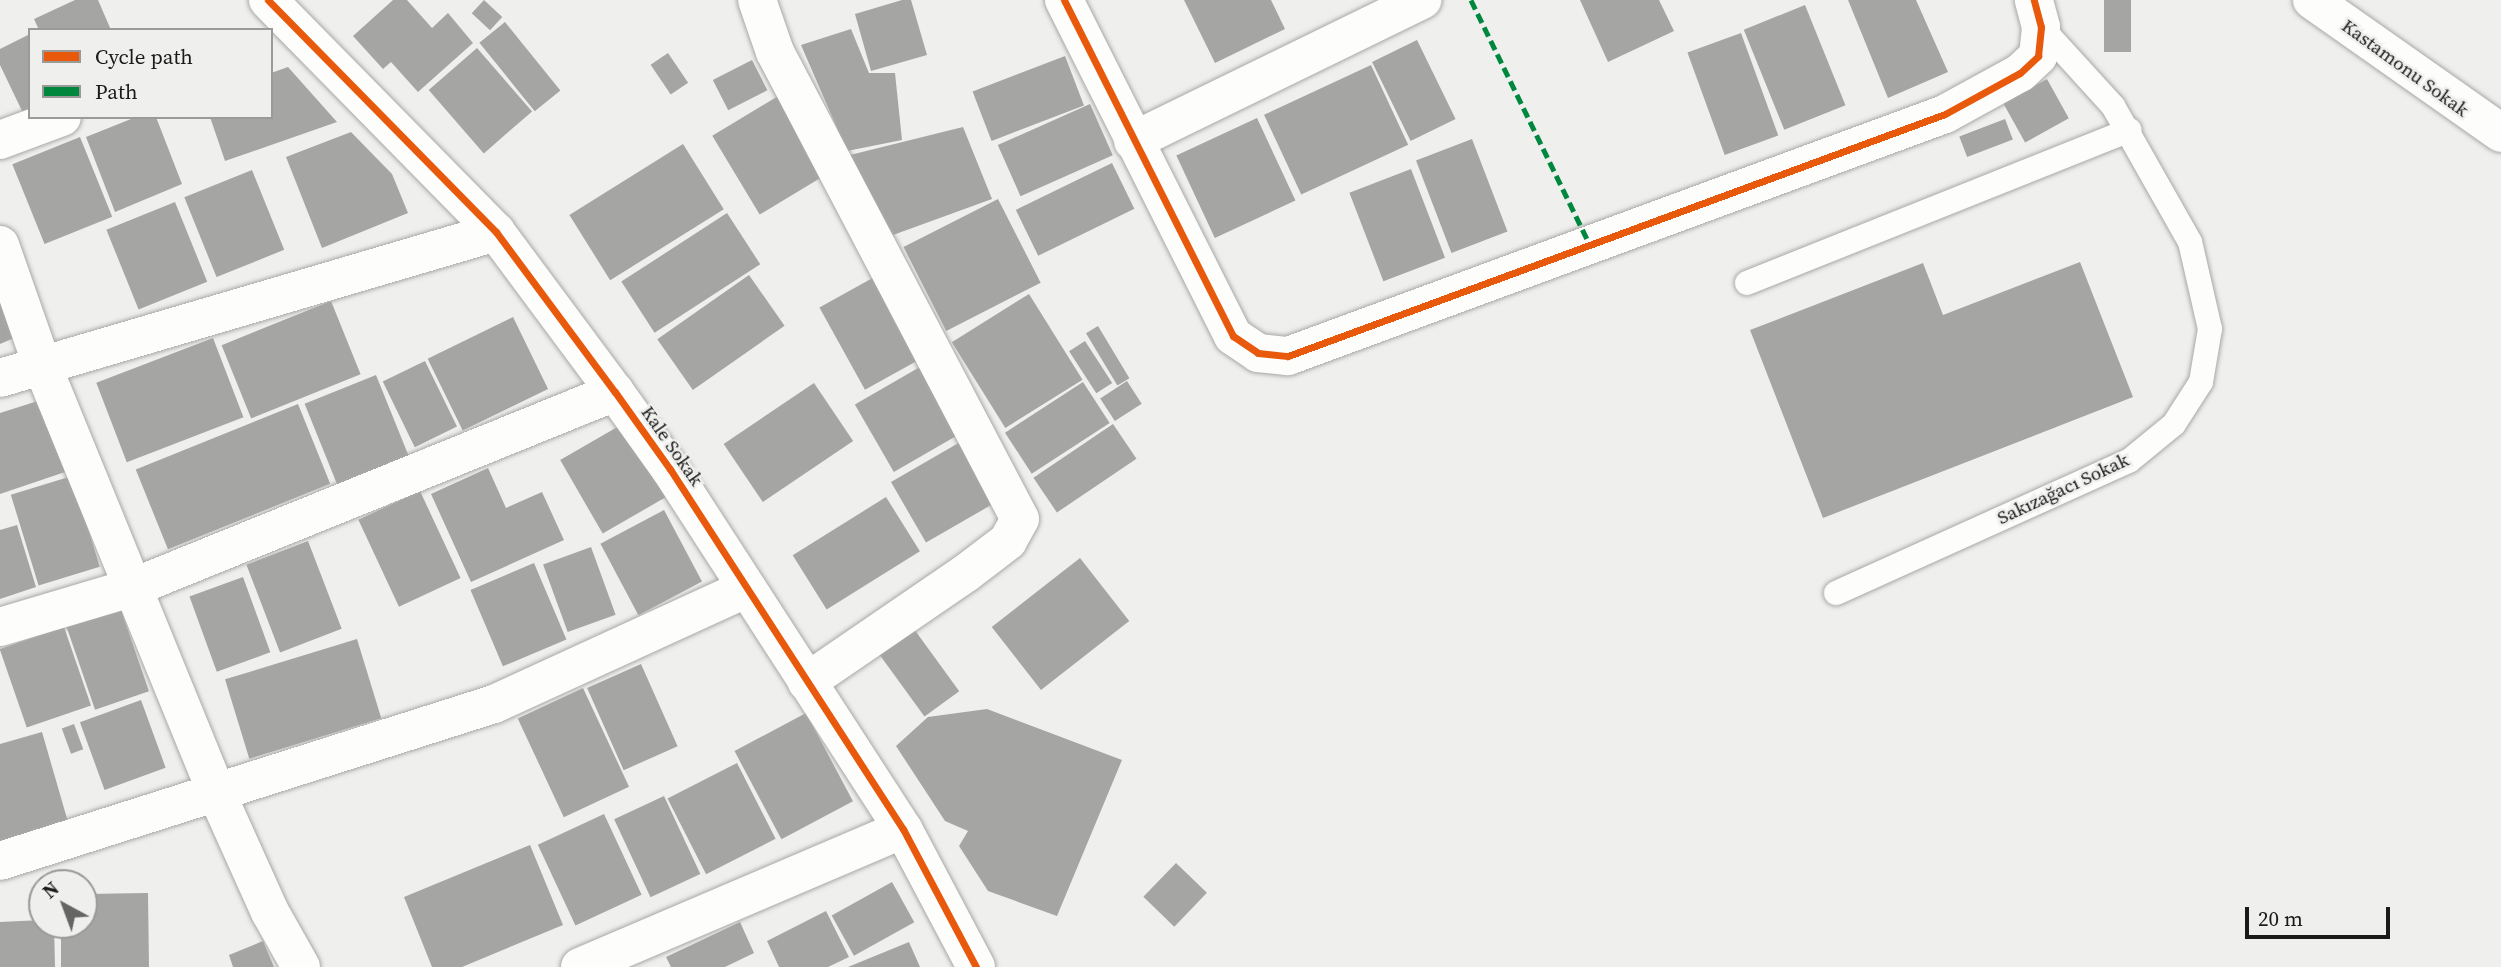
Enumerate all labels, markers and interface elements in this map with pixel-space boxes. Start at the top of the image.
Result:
street label: Kastamonu Sokak [2337,14,2473,122]
legend [28,28,273,119]
text: Cycle path [95,42,193,71]
text: Path [95,77,138,106]
street label: Kale Sokak [636,402,708,490]
street label: Sakızağacı Sokak [1994,449,2132,529]
north arrow [28,869,98,939]
text: N [37,875,64,904]
scale bar [2249,894,2394,938]
text: 20 m [2258,904,2303,933]

